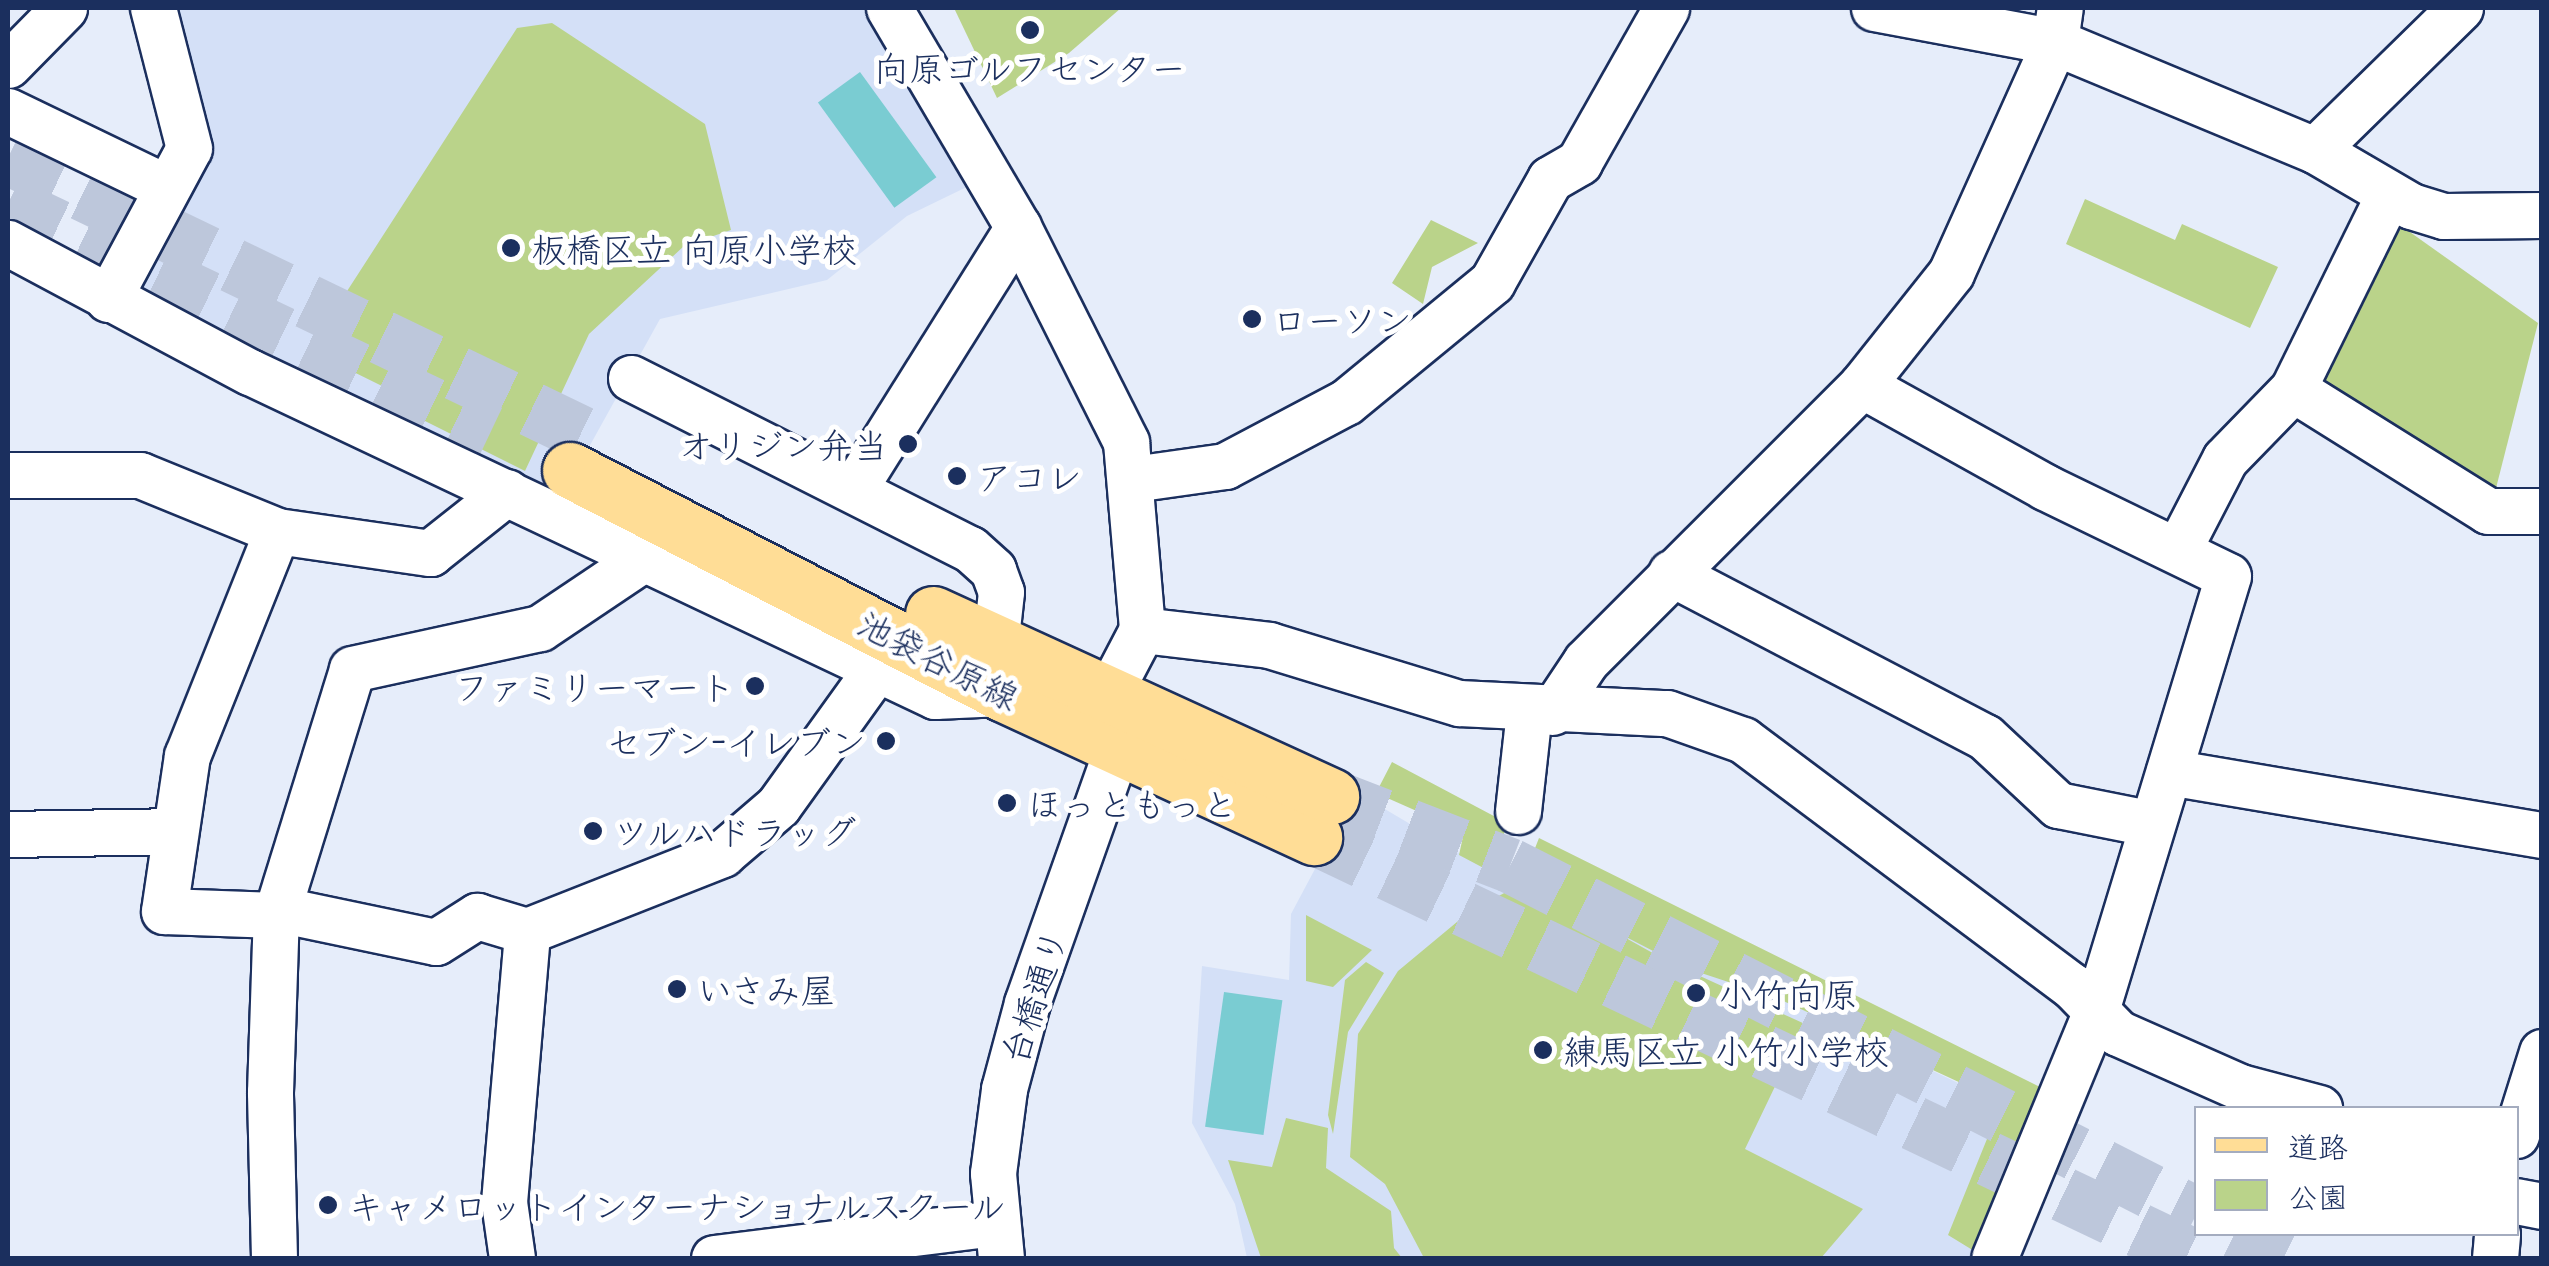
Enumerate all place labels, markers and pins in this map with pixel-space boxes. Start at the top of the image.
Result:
marker: 向原ゴルフセンター [1019,19,1041,41]
place label: 向原ゴルフセンター [873,46,1187,88]
place label: 板橋区立 向原小学校 [531,227,857,269]
marker: 板橋区立 向原小学校 [500,237,522,259]
place label: ローソン [1272,298,1412,340]
marker: ローソン [1241,308,1263,330]
place label: オリジン弁当 [678,423,888,465]
marker: オリジン弁当 [897,433,919,455]
place label: アコレ [977,455,1082,497]
marker: アコレ [946,465,968,487]
place label: ファミリーマート [455,665,735,707]
marker: ファミリーマート [744,675,766,697]
place label: セブン-イレブン [606,720,866,762]
marker: セブン-イレブン [875,730,897,752]
place label: ほっともっと [1027,782,1237,824]
marker: ほっともっと [996,792,1018,814]
place label: ツルハドラッグ [613,810,858,852]
marker: ツルハドラッグ [582,820,604,842]
place label: いさみ屋 [697,968,837,1010]
place label: 小竹向原 [1718,972,1858,1014]
marker: いさみ屋 [666,978,688,1000]
marker: 小竹向原 [1683,980,1709,1006]
place label: 練馬区立 小竹小学校 [1563,1029,1889,1071]
marker: 練馬区立 小竹小学校 [1532,1039,1554,1061]
place label: キャメロットインターナショナルスクール [348,1184,1013,1226]
marker: キャメロットインターナショナルスクール [317,1194,339,1216]

